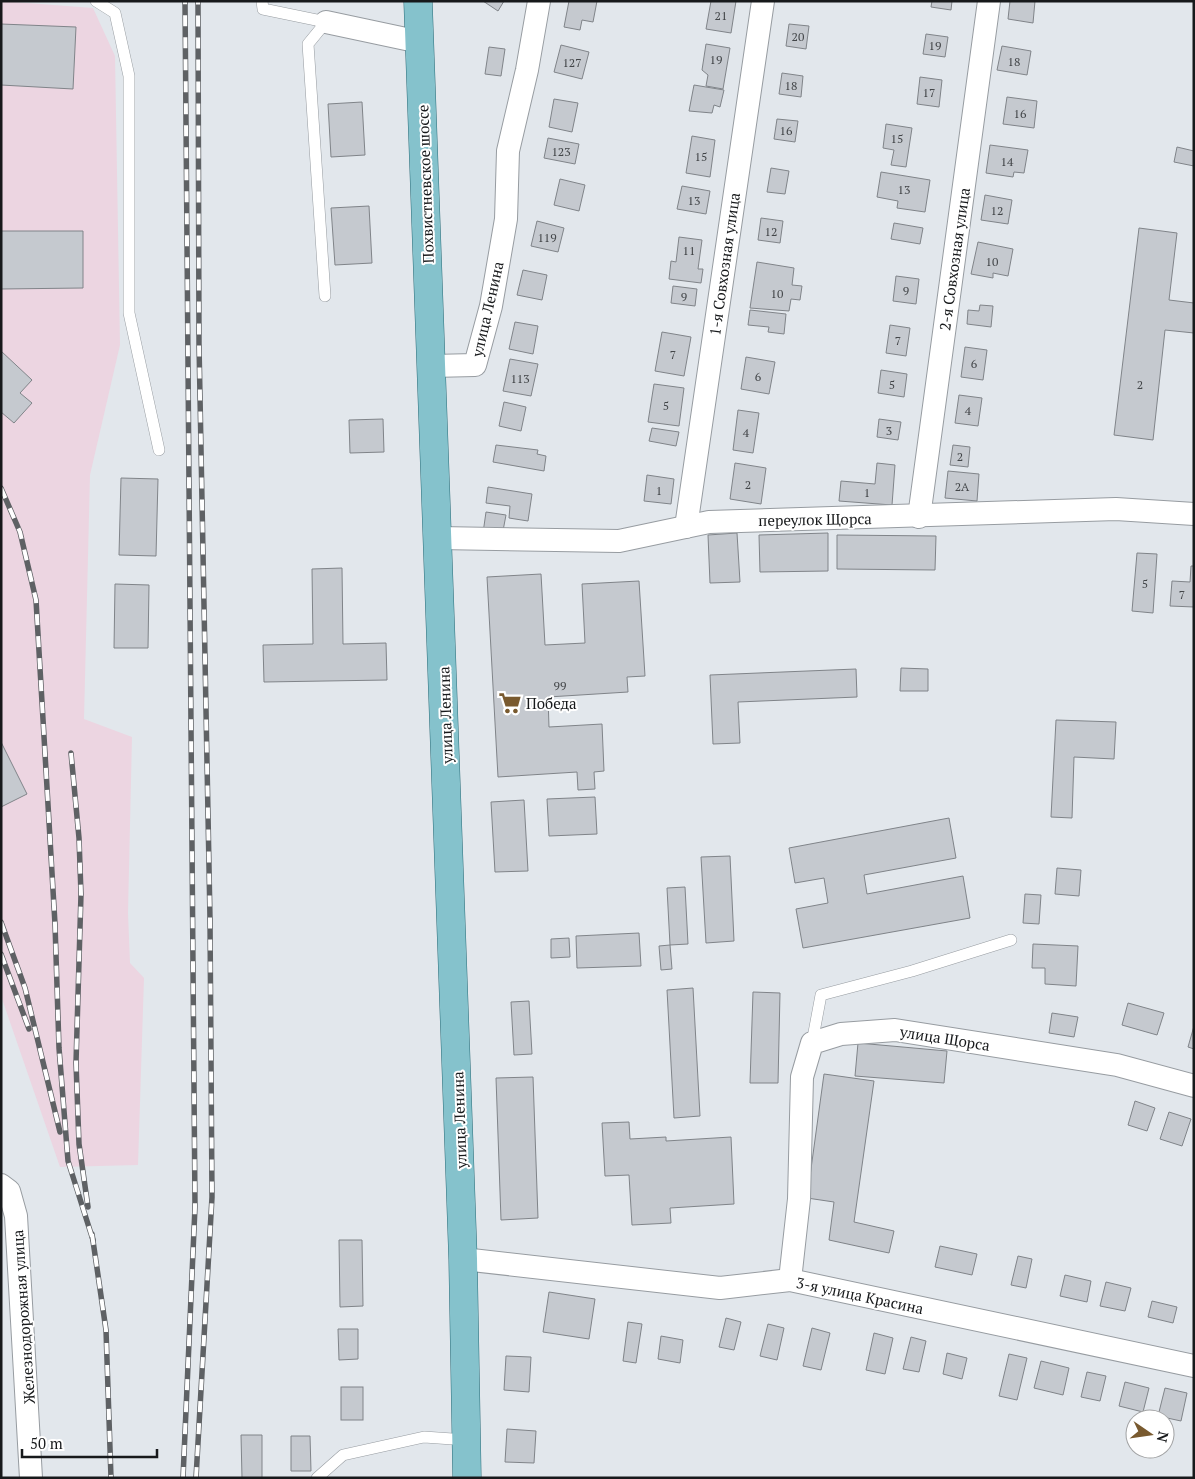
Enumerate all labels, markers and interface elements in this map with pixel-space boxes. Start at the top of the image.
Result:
house number: 21 [715,8,727,23]
house number: 20 [792,29,804,44]
house number: 19 [929,38,941,53]
house number: 19 [710,52,722,67]
house number: 18 [1008,54,1020,69]
house number: 127 [562,55,582,70]
house number: 18 [785,78,797,93]
house number: 17 [923,85,935,100]
street label: Похвистневское шоссе [412,104,438,264]
house number: 16 [1014,106,1027,121]
house number: 16 [780,123,793,138]
house number: 15 [891,131,903,146]
house number: 123 [551,144,571,159]
house number: 15 [695,149,707,164]
house number: 14 [1001,154,1014,169]
house number: 13 [898,182,910,197]
street label: 2-я Совхозная улица [934,186,974,332]
street label: 1-я Совхозная улица [704,191,744,337]
house number: 13 [688,193,700,208]
house number: 12 [991,203,1003,218]
house number: 12 [765,224,777,239]
house number: 119 [537,230,557,245]
house number: 11 [683,243,695,258]
house number: 10 [986,254,998,269]
street label: улица Ленина [466,259,508,360]
house number: 9 [903,283,909,298]
house number: 10 [771,286,783,301]
house number: 9 [681,289,687,304]
house number: 7 [895,333,901,348]
house number: 7 [670,347,676,362]
house number: 6 [971,356,978,371]
house number: 6 [755,369,762,384]
house number: 113 [510,371,530,386]
house number: 5 [889,377,895,392]
house number: 2 [1137,377,1143,392]
house number: 5 [663,398,669,413]
house number: 4 [965,403,972,418]
house number: 3 [886,423,892,438]
house number: 4 [743,425,750,440]
house number: 2 [957,449,963,464]
house number: 2 [745,477,751,492]
house number: 2А [955,479,970,494]
house number: 1 [656,483,662,498]
house number: 1 [864,485,870,500]
street label: переулок Щорса [758,508,872,530]
house number: 5 [1142,576,1148,591]
house number: 7 [1179,587,1185,602]
street label: улица Ленина [433,666,457,765]
house number: 99 [554,678,566,693]
supermarket icon: Победа [497,690,523,716]
place label: Победа [526,693,577,713]
street label: улица Щорса [898,1021,992,1055]
street label: улица Ленина [447,1071,471,1170]
street label: Железнодорожная улица [7,1229,39,1405]
street label: 3-я улица Красина [795,1272,926,1318]
north arrow [1125,1409,1175,1459]
scale bar [22,1426,158,1458]
text: N [1153,1430,1174,1445]
text: 50 m [30,1433,63,1453]

